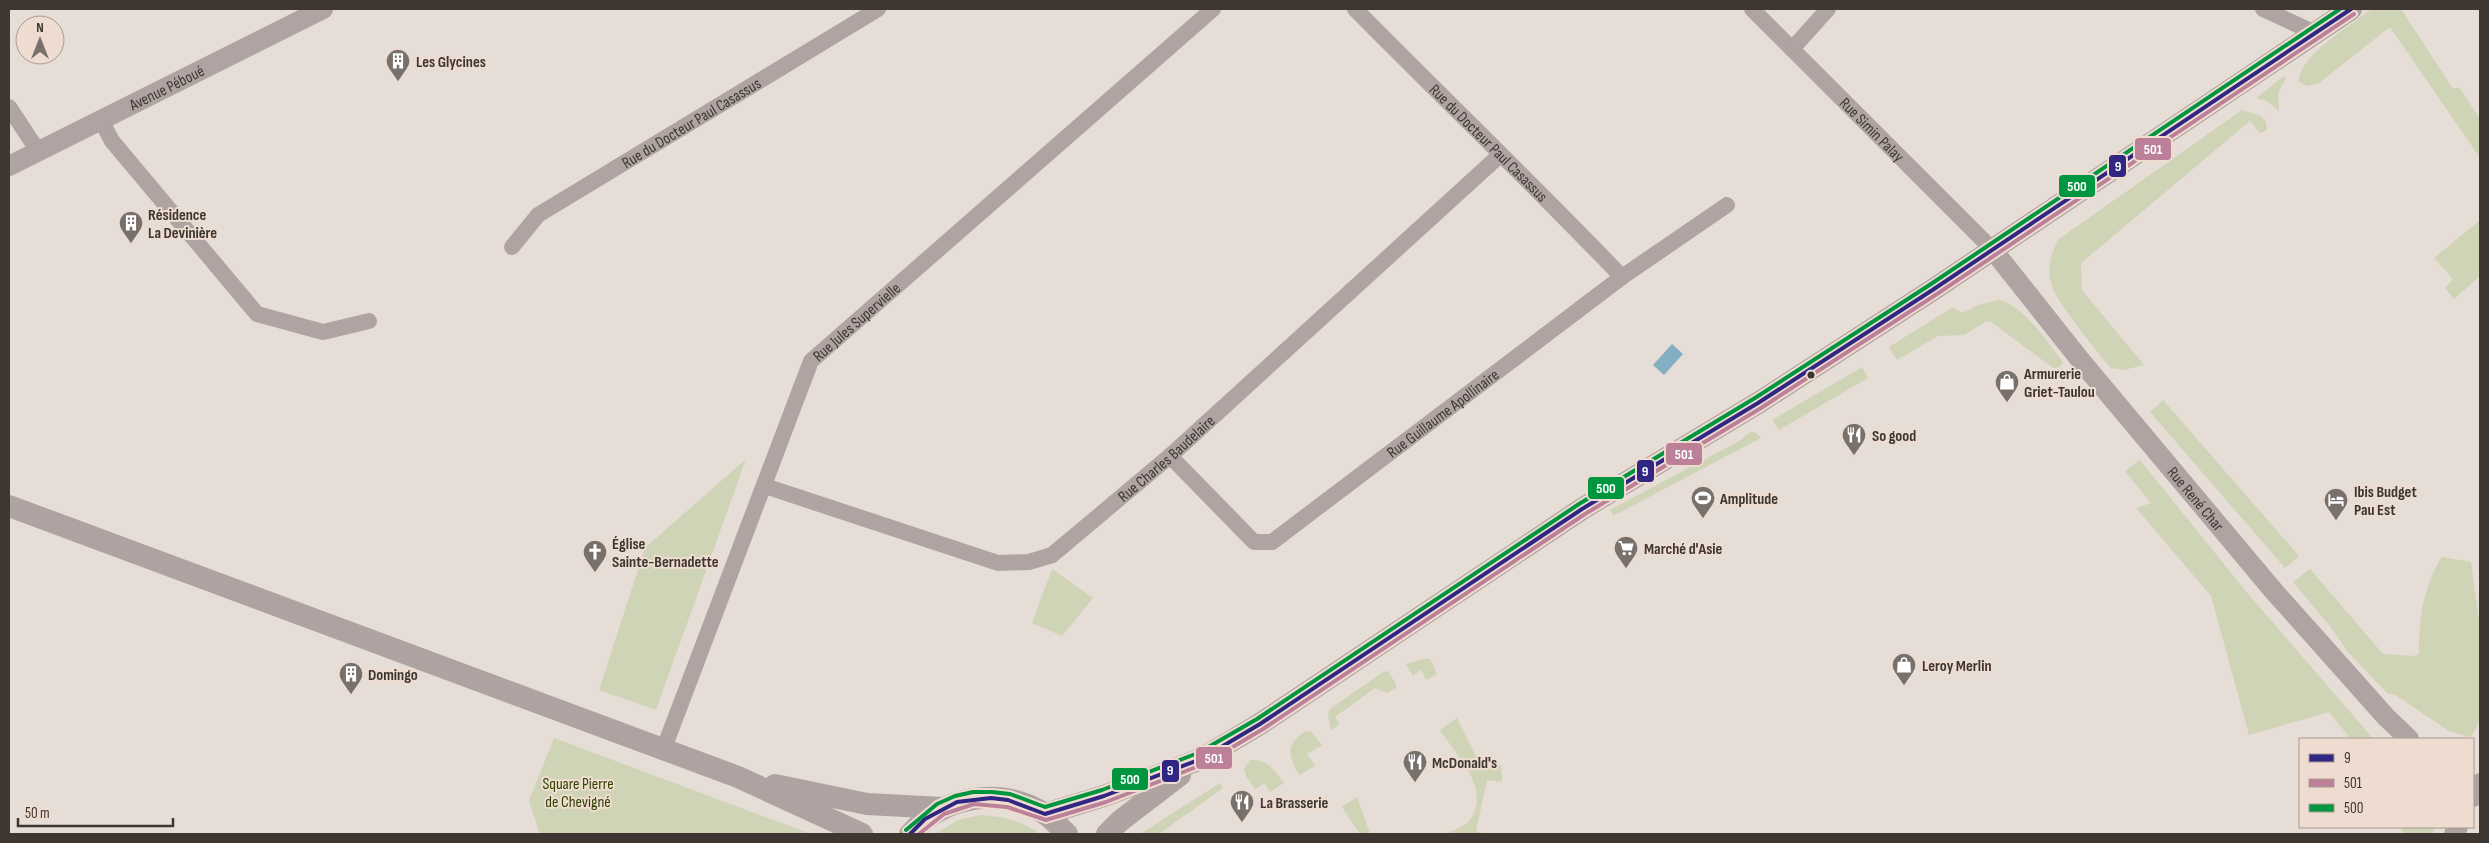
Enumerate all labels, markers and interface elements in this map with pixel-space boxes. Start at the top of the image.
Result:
north arrow [15,15,65,65]
text: N [36,19,44,36]
building icon: Les Glycines [385,48,411,82]
place label: Les Glycines [416,53,486,72]
street label: Avenue Péboué [126,62,208,116]
street label: Rue du Docteur Paul Casassus [619,74,765,173]
street label: Rue du Docteur Paul Casassus [1425,81,1551,206]
street label: Rue Simin Palay [1835,94,1907,167]
line badge: 501 [2134,137,2172,161]
text: 501 [2144,141,2163,158]
line badge: 9 [2108,154,2127,178]
text: 9 [2115,158,2122,175]
line badge: 500 [2058,174,2096,198]
text: 500 [2067,178,2087,195]
place label: Résidence La Devinière [148,206,217,243]
building icon: Résidence La Devinière [118,210,144,244]
street label: Rue Jules Supervielle [809,279,905,366]
place label: Armurerie Griet-Taulou [2023,365,2095,402]
street label: Rue Guillaume Apollinaire [1384,366,1503,463]
shop icon: Armurerie Griet-Taulou [1994,369,2020,403]
unlabelled marker [1806,370,1816,380]
street label: Rue Charles Baudelaire [1115,412,1219,507]
restaurant icon: So good [1841,422,1867,456]
place label: So good [1872,427,1916,446]
line badge: 501 [1665,442,1703,466]
text: 501 [1675,446,1694,463]
line badge: 9 [1636,459,1655,483]
text: 9 [1642,463,1649,480]
street label: Rue René Char [2163,463,2228,536]
line badge: 500 [1587,476,1625,500]
text: 500 [1596,480,1616,497]
place label: Ibis Budget Pau Est [2354,483,2417,520]
sports icon: Amplitude [1690,485,1716,519]
hotel icon: Ibis Budget Pau Est [2323,487,2349,521]
place label: Amplitude [1719,490,1778,509]
place label: Église Sainte-Bernadette [612,535,719,572]
supermarket icon: Marché d'Asie [1613,535,1639,569]
church icon: Église Sainte-Bernadette [582,539,608,573]
place label: Marché d'Asie [1644,540,1723,559]
shop icon: Leroy Merlin [1891,652,1917,686]
place label: Leroy Merlin [1922,657,1992,676]
building icon: Domingo [338,661,364,695]
place label: Domingo [368,666,418,685]
legend [2299,738,2474,828]
line badge: 501 [1195,746,1233,770]
restaurant icon: McDonald's [1402,749,1428,783]
text: 9 [2344,749,2351,768]
text: 501 [1205,750,1224,767]
place label: McDonald's [1432,754,1497,773]
line badge: 9 [1161,759,1180,783]
text: 9 [1167,762,1174,779]
line badge: 500 [1111,767,1149,791]
text: 500 [1120,771,1140,788]
text: 501 [2344,774,2363,793]
park label: Square Pierre de Chevigné [542,775,614,812]
restaurant icon: La Brasserie [1229,789,1255,823]
place label: La Brasserie [1260,794,1329,813]
scale bar [18,796,172,828]
text: 500 [2344,799,2363,818]
text: 50 m [25,804,50,823]

